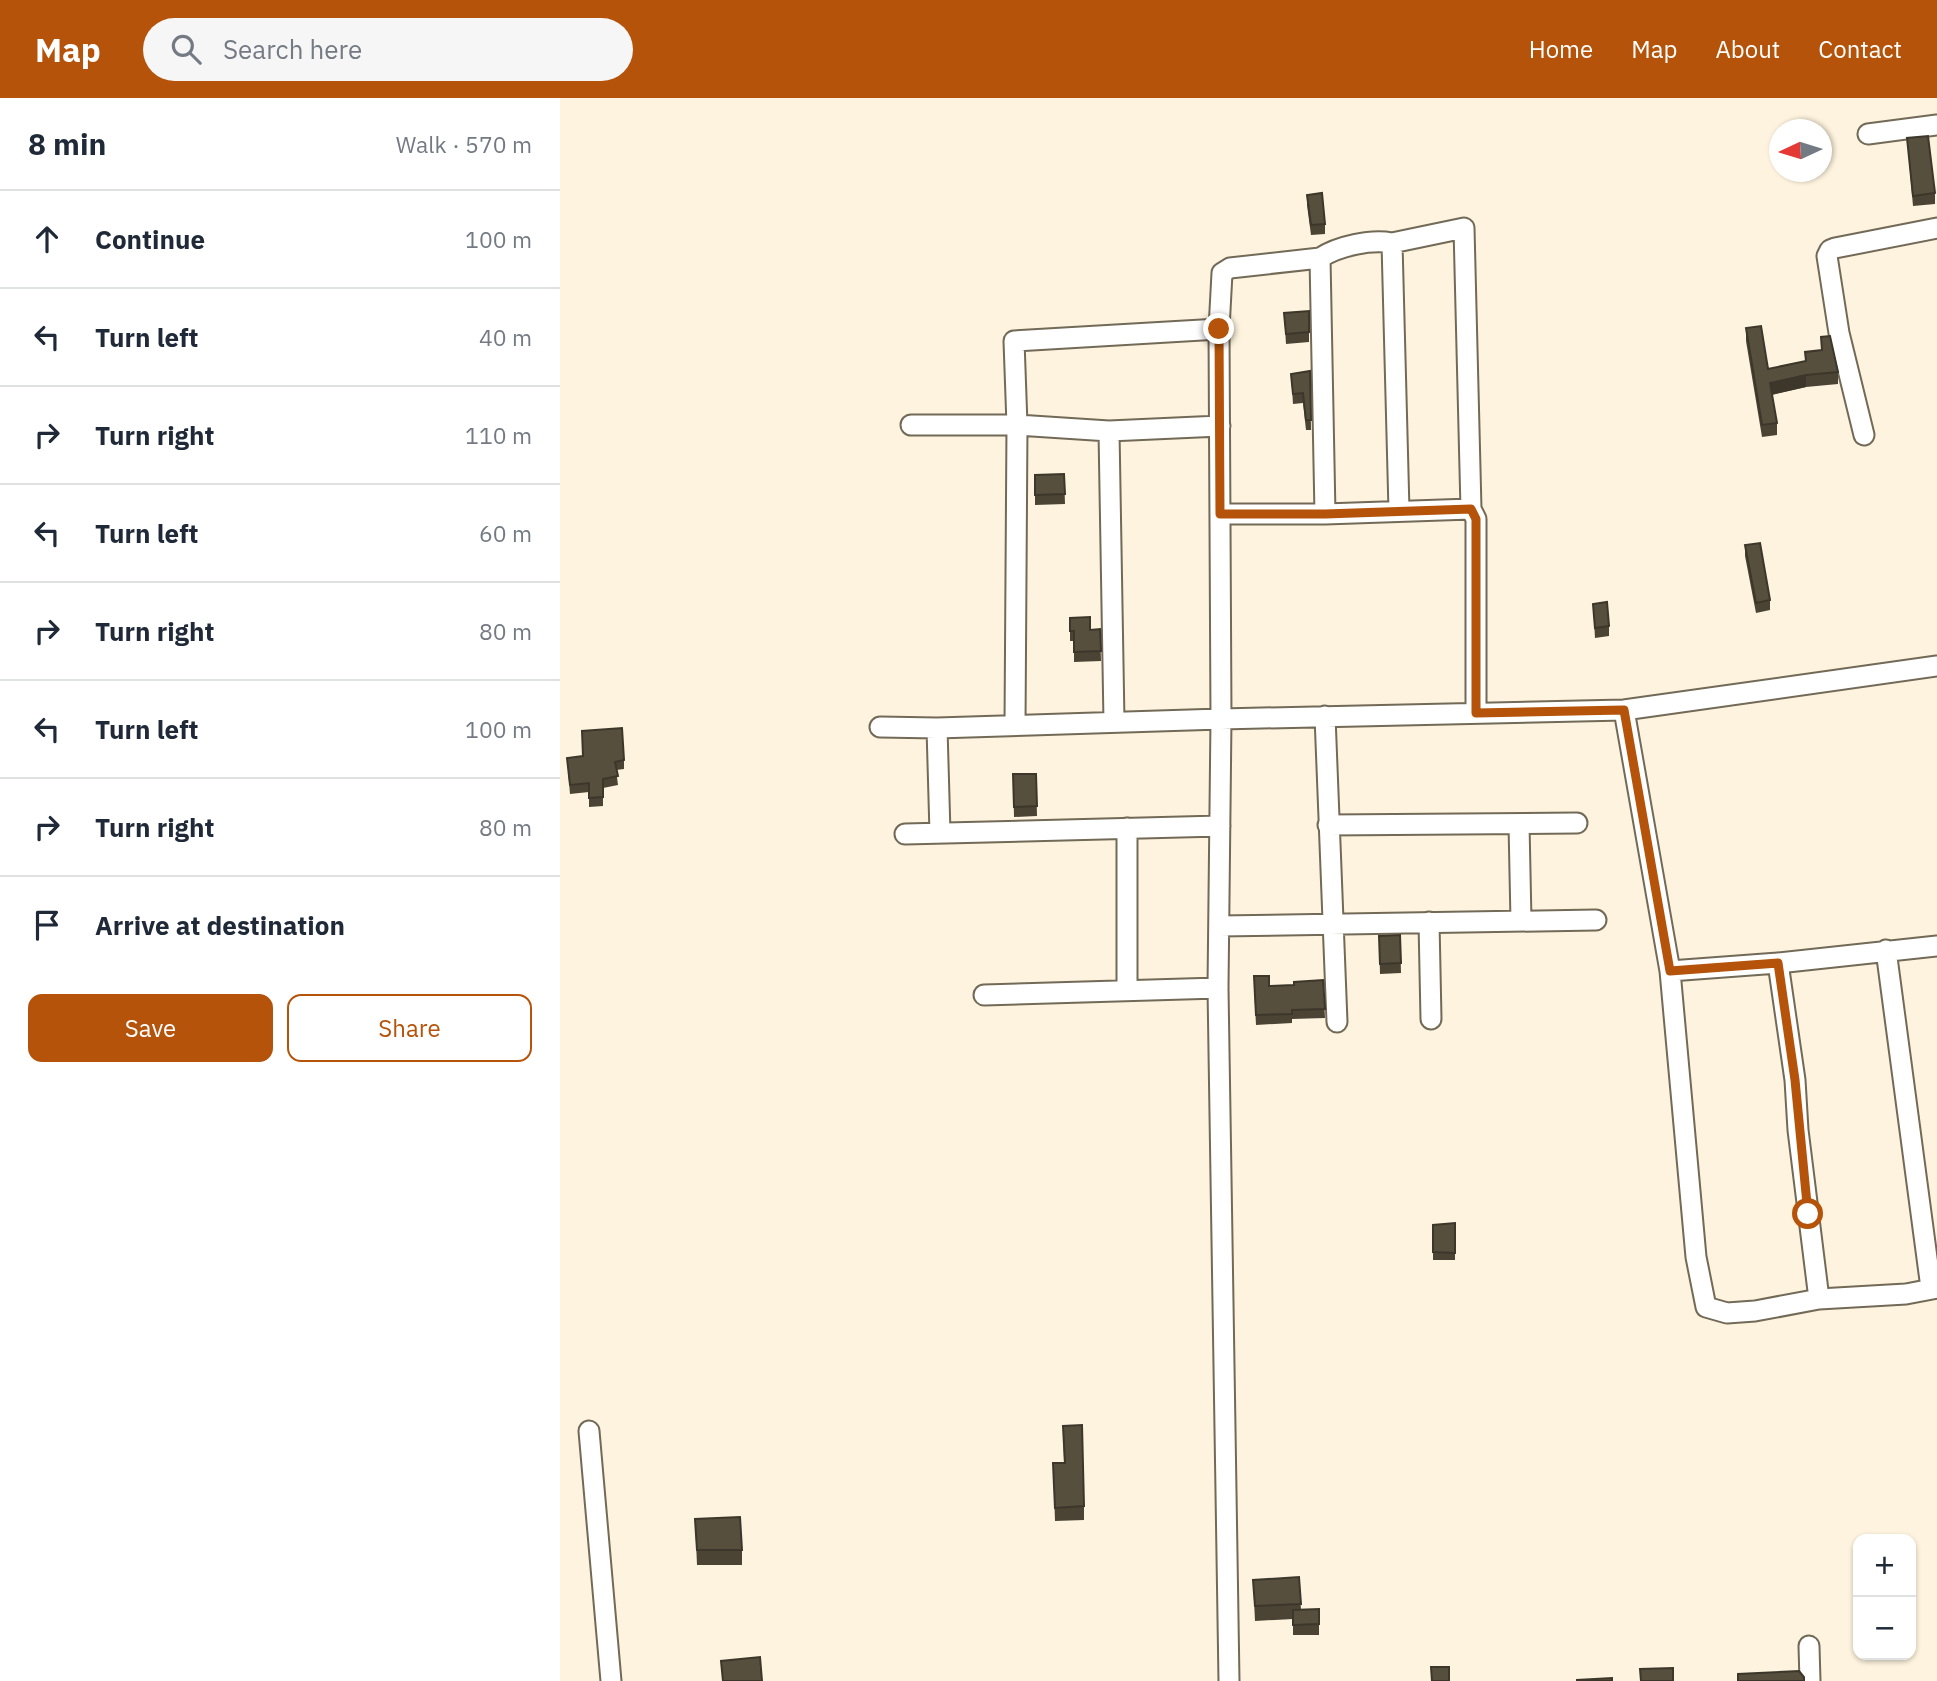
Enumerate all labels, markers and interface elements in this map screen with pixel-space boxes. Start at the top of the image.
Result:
search box [143,18,633,81]
text: Map [35,28,101,71]
icon: search [167,30,205,68]
text: Search here [223,32,362,66]
text: Home [1529,33,1593,65]
text: Map [1631,33,1677,65]
text: About [1715,33,1780,65]
text: Contact [1818,33,1902,65]
north arrow [1769,119,1832,182]
text: 8 min [28,124,106,163]
text: Walk · 570 m [396,129,532,159]
icon: ahead [28,220,66,258]
text: Continue [95,222,205,256]
text: 100 m [465,224,532,254]
route end [1203,313,1234,344]
icon: left [28,318,66,356]
text: Turn left [95,320,198,354]
text: 40 m [479,322,532,352]
icon: right [28,416,66,454]
text: Turn right [95,418,214,452]
text: 110 m [465,420,532,450]
icon: left [28,514,66,552]
text: Turn left [95,516,198,550]
text: 60 m [479,518,532,548]
icon: right [28,612,66,650]
text: Turn right [95,614,214,648]
text: 80 m [479,616,532,646]
icon: left [28,710,66,748]
text: Turn left [95,712,198,746]
text: 100 m [465,714,532,744]
icon: right [28,808,66,846]
text: Turn right [95,810,214,844]
text: 80 m [479,812,532,842]
icon: arrive [28,906,66,944]
text: Arrive at destination [95,908,345,942]
button: Save [28,994,273,1062]
button: Share [287,994,532,1062]
route start [1792,1198,1823,1229]
map controls [1853,1534,1916,1660]
button: + [1853,1534,1916,1597]
button: − [1853,1597,1916,1660]

